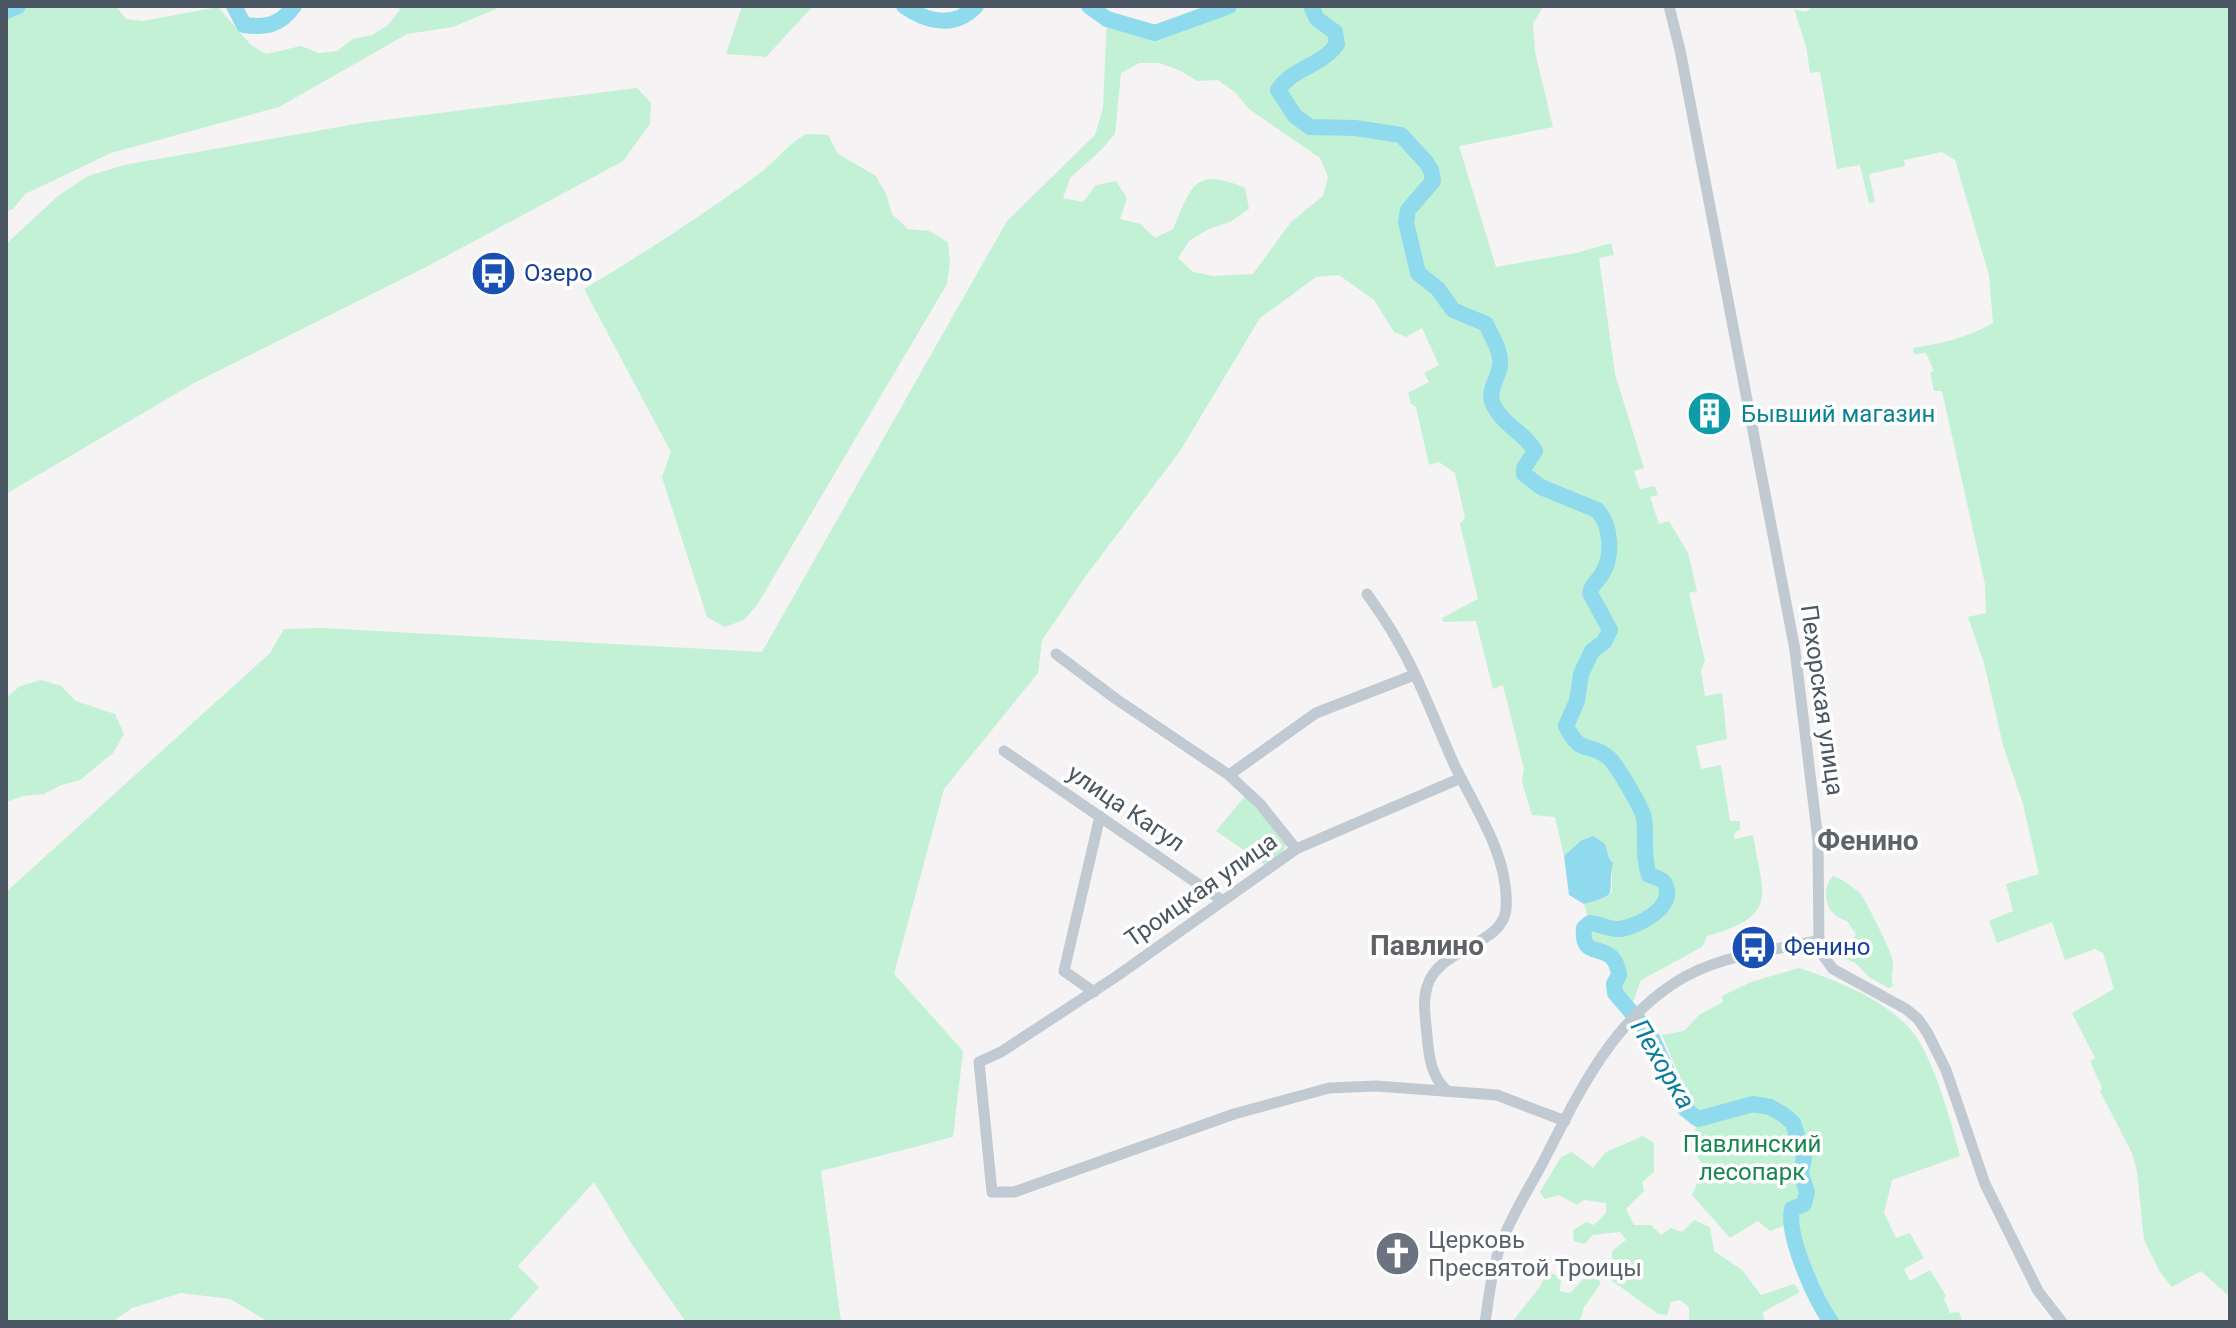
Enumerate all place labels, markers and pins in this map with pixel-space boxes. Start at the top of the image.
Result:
bus stop icon: Озеро [469,249,517,297]
place label: Озеро [524,259,593,287]
building icon: Бывший магазин [1686,390,1734,438]
place label: Бывший магазин [1741,400,1935,428]
bus stop icon: Фенино [1729,923,1777,971]
place label: Фенино [1784,933,1870,961]
place label: Церковь Пресвятой Троицы [1428,1226,1642,1282]
church icon: Церковь Пресвятой Троицы [1373,1230,1421,1278]

